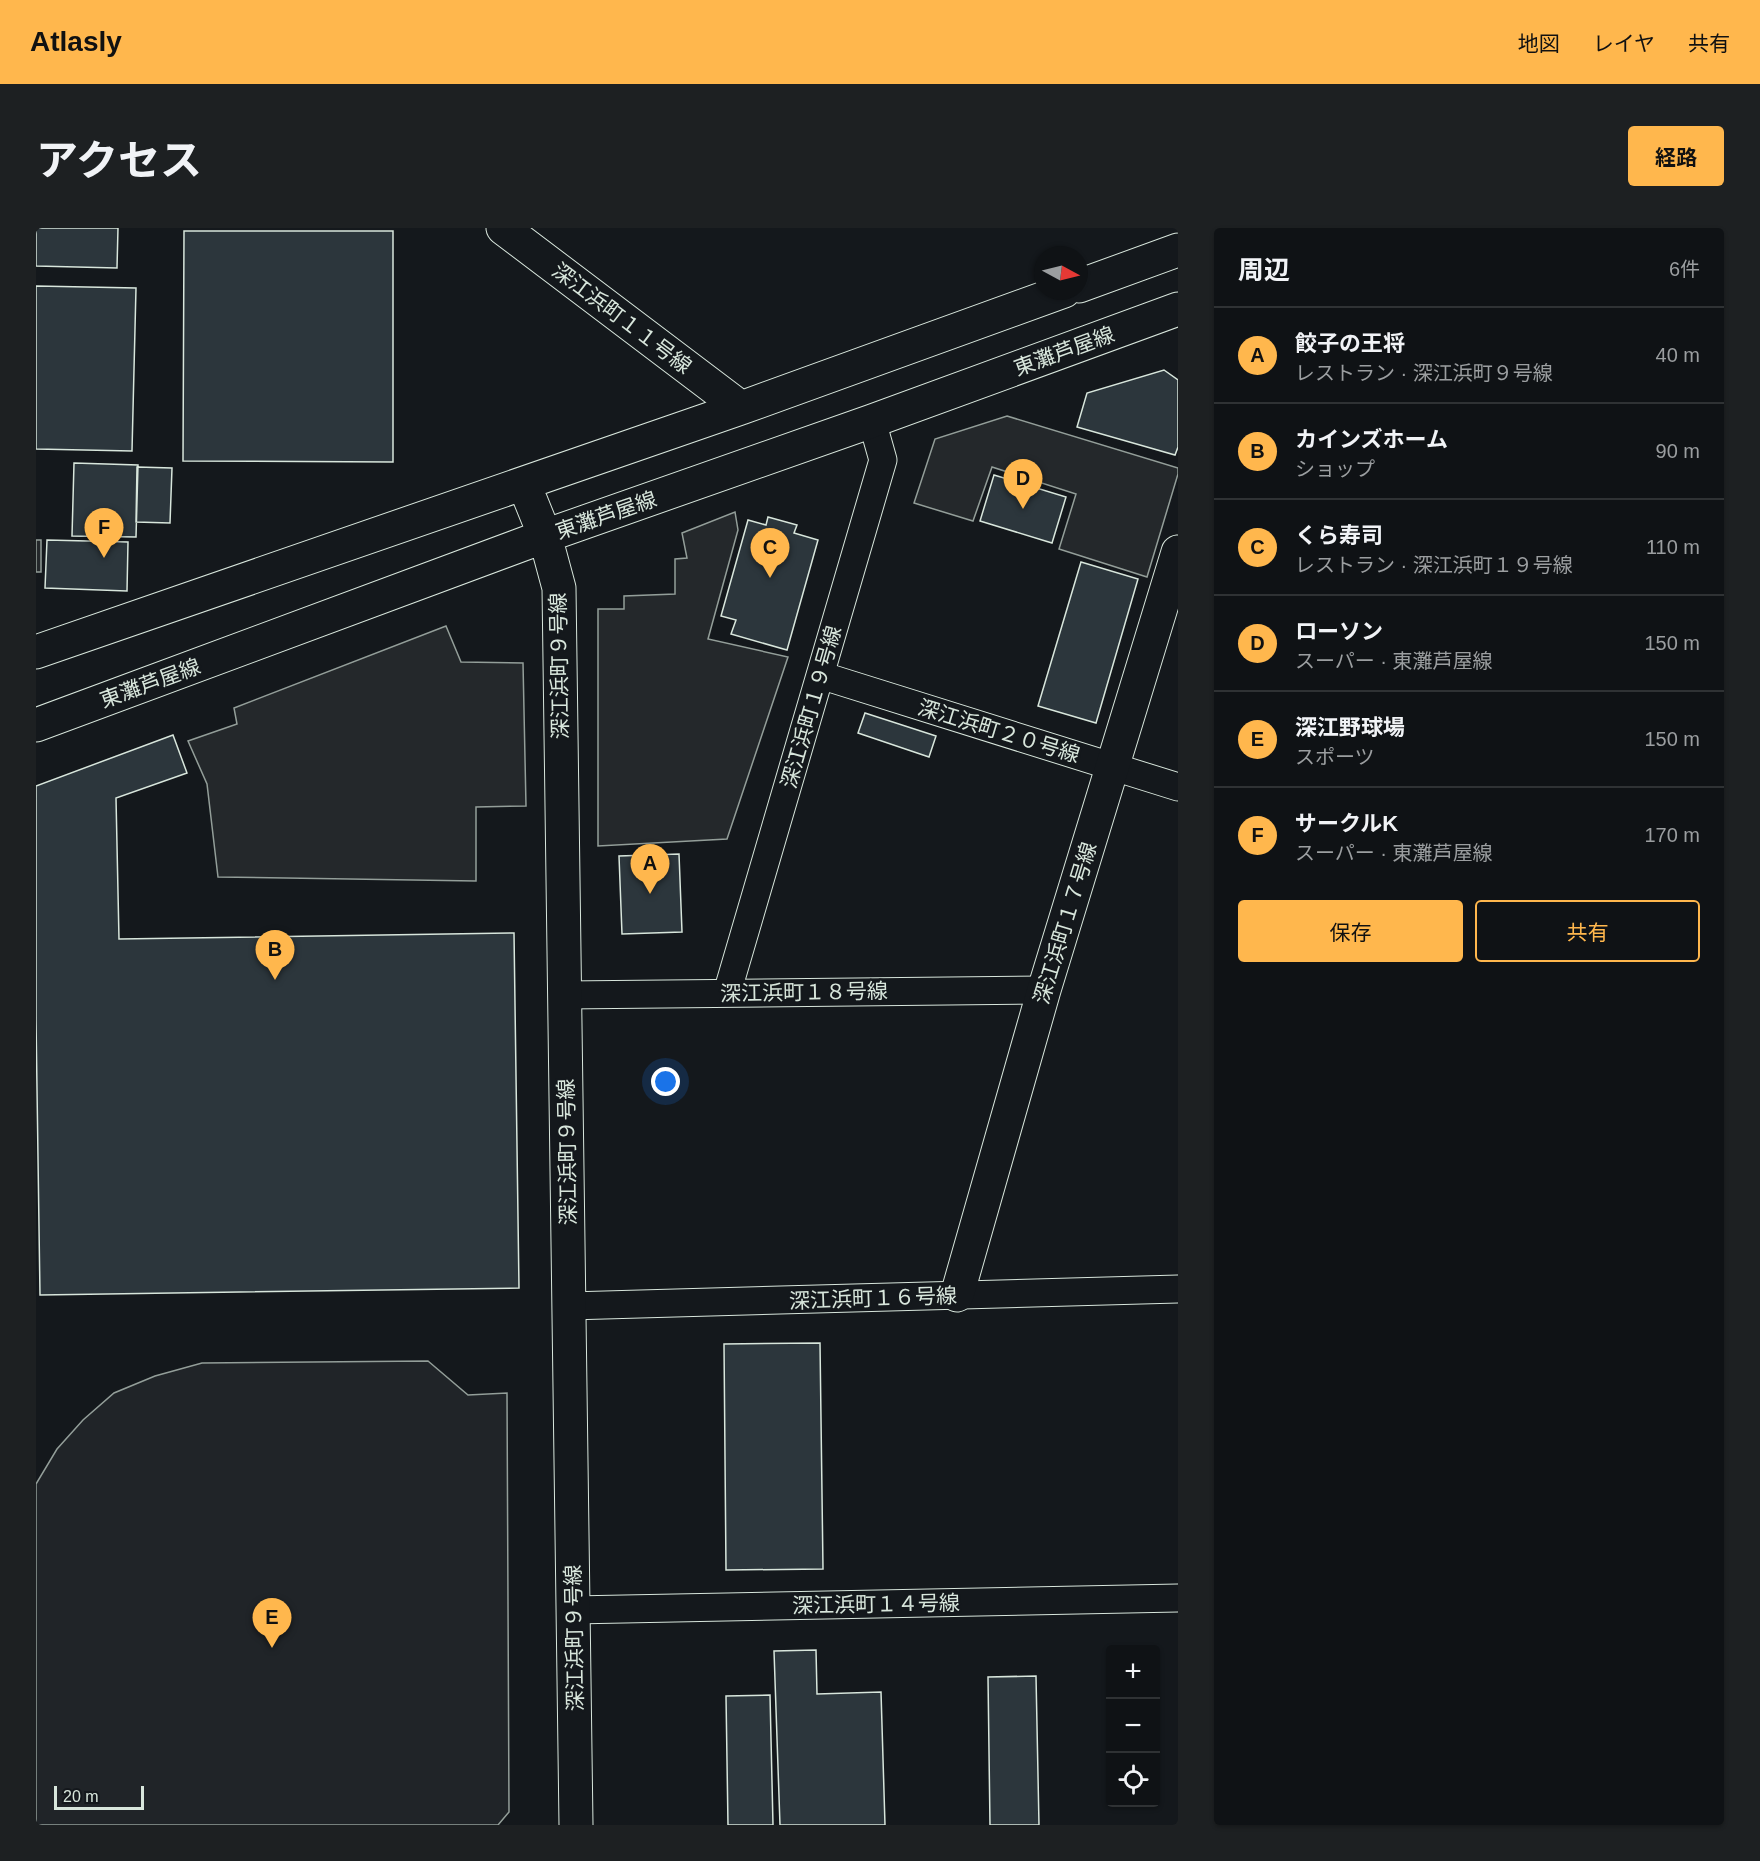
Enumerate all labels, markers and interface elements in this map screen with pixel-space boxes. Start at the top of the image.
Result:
text: Atlasly [30,26,122,57]
text: 地図 [1518,32,1560,55]
text: レイヤ [1593,32,1655,55]
text: 共有 [1688,32,1730,55]
button: 経路 [1628,126,1724,186]
text: アクセス [36,137,202,184]
north arrow [1034,246,1088,300]
text: 周辺 [1238,255,1290,285]
street label: 深江浜町１１号線 [548,258,696,378]
text: 6件 [1669,258,1700,280]
street label: 東灘芦屋線 [1011,322,1117,380]
text: 餃子の王将 [1295,331,1405,356]
text: A [1250,344,1265,366]
text: 40 m [1656,344,1700,366]
text: レストラン · 深江浜町９号線 [1295,362,1553,384]
text: カインズホーム [1295,427,1448,452]
text: B [1250,440,1265,462]
text: 90 m [1656,440,1700,462]
text: ショップ [1295,458,1375,480]
pin: D [1004,460,1042,509]
street label: 東灘芦屋線 [553,487,659,543]
pin: F [84,508,124,558]
text: くら寿司 [1295,523,1383,548]
pin: C [750,528,790,578]
text: C [1250,536,1265,558]
text: 110 m [1646,536,1700,558]
text: レストラン · 深江浜町１９号線 [1295,554,1573,576]
street label: 深江浜町９号線 [546,592,572,740]
text: ローソン [1295,619,1383,644]
street label: 深江浜町１９号線 [777,623,845,791]
text: D [1250,632,1265,654]
text: 150 m [1644,632,1700,654]
text: スーパー · 東灘芦屋線 [1295,650,1493,672]
street label: 東灘芦屋線 [97,654,203,712]
street label: 深江浜町２０号線 [915,695,1083,767]
text: 深江野球場 [1295,715,1405,740]
text: E [1251,728,1264,750]
text: 150 m [1644,728,1700,750]
text: スポーツ [1295,746,1375,768]
text: サークルK [1295,811,1398,836]
text: F [1251,824,1264,846]
text: 170 m [1644,824,1700,846]
street label: 深江浜町１７号線 [1029,839,1101,1007]
text: スーパー · 東灘芦屋線 [1295,842,1493,864]
pin: A [630,844,670,894]
button: 保存 [1238,900,1463,962]
button: 共有 [1475,900,1700,962]
pin: B [256,930,294,980]
street label: 深江浜町１８号線 [720,979,888,1005]
your location [651,1067,680,1096]
street label: 深江浜町９号線 [554,1078,580,1226]
street label: 深江浜町１６号線 [789,1284,957,1312]
street label: 深江浜町９号線 [561,1564,587,1712]
street label: 深江浜町１４号線 [792,1591,960,1617]
pin: E [252,1598,292,1648]
map controls [1106,1645,1160,1807]
button: + [1106,1645,1160,1699]
button: − [1106,1699,1160,1753]
button: locate [1106,1753,1160,1807]
scale bar [54,1783,144,1810]
text: 20 m [63,1788,99,1805]

